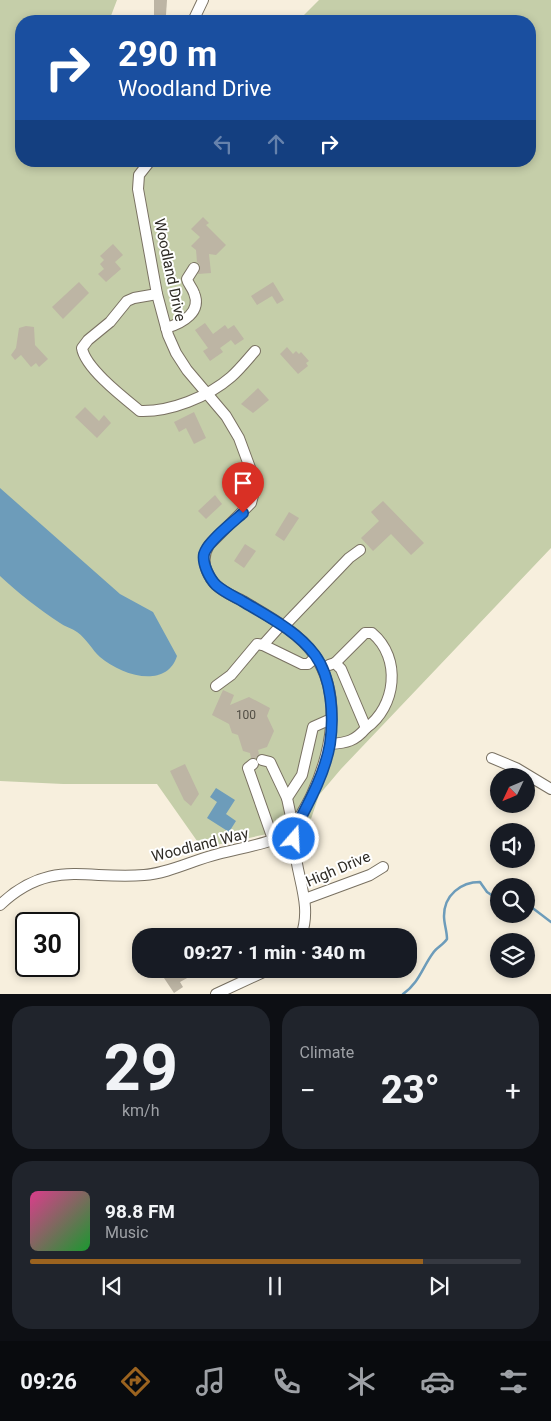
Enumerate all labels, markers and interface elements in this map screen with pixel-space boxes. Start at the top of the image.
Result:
text: 290 m [118,34,217,75]
icon: right [35,35,100,100]
text: Woodland Drive [118,76,271,101]
icon: left [209,130,237,158]
icon: ahead [262,130,290,158]
icon: right [315,130,343,158]
street label: Woodland Drive [150,217,190,323]
pin [222,462,264,513]
icon: arrive [229,469,257,497]
house number: 100 [236,708,256,722]
north arrow [490,768,535,812]
map controls [490,768,535,978]
position arrow [267,812,319,864]
button: sound [490,823,535,868]
street label: Woodland Way [150,824,250,866]
street label: High Drive [303,847,373,891]
button: search [490,878,535,923]
speed limit sign: 30 [15,912,80,977]
button: layers [490,933,535,978]
text: 09:27 · 1 min · 340 m [183,941,366,964]
text: 29 [103,1030,178,1106]
text: Climate [300,1043,354,1062]
text: 23° [381,1068,440,1112]
text: − [300,1074,316,1107]
text: + [505,1074,521,1107]
text: km/h [122,1101,160,1120]
text: 98.8 FM [105,1200,175,1223]
text: Music [105,1223,148,1242]
icon: previous [98,1272,126,1300]
icon: pause [261,1272,289,1300]
icon: next [425,1272,453,1300]
icon: directions [118,1364,153,1399]
icon: music [193,1364,228,1399]
icon: phone [269,1364,304,1399]
icon: climate [344,1364,379,1399]
icon: car [420,1364,455,1399]
icon: filters [496,1364,531,1399]
text: 09:26 [20,1369,77,1394]

